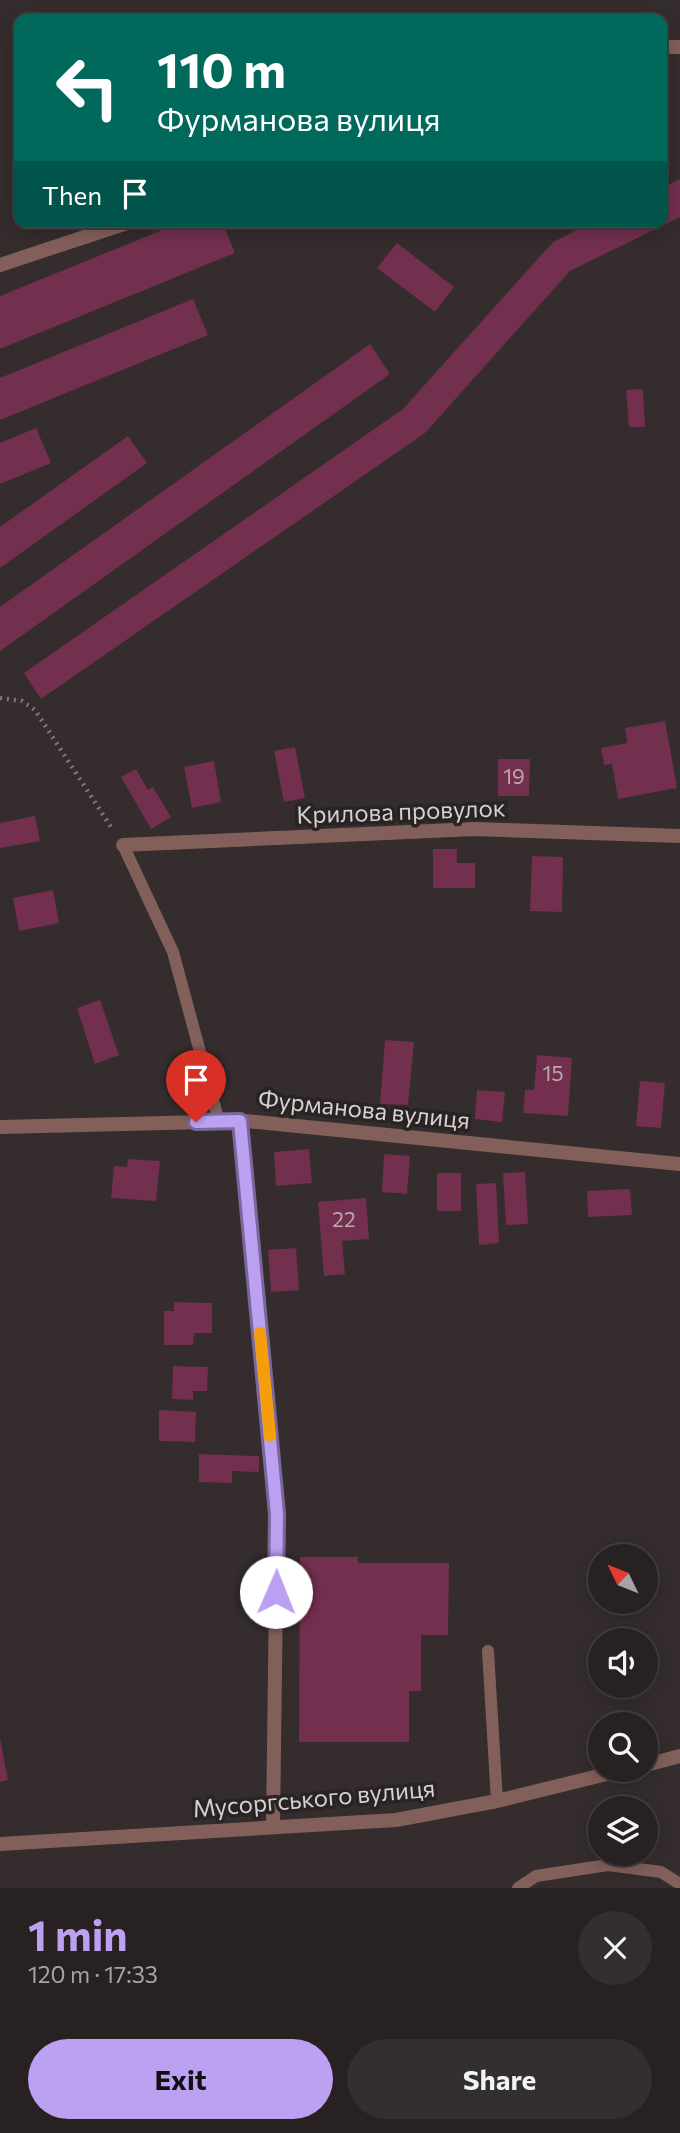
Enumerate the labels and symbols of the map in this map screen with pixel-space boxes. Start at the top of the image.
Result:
house number: 19 [503,763,525,788]
street label: Крилова провулок [296,792,506,829]
pin [166,1050,226,1122]
house number: 15 [542,1060,564,1085]
street label: Фурманова вулиця [257,1083,471,1134]
house number: 22 [332,1206,356,1231]
north arrow [588,1544,658,1614]
position arrow [239,1555,313,1629]
street label: Мусоргського вулиця [191,1772,436,1823]

